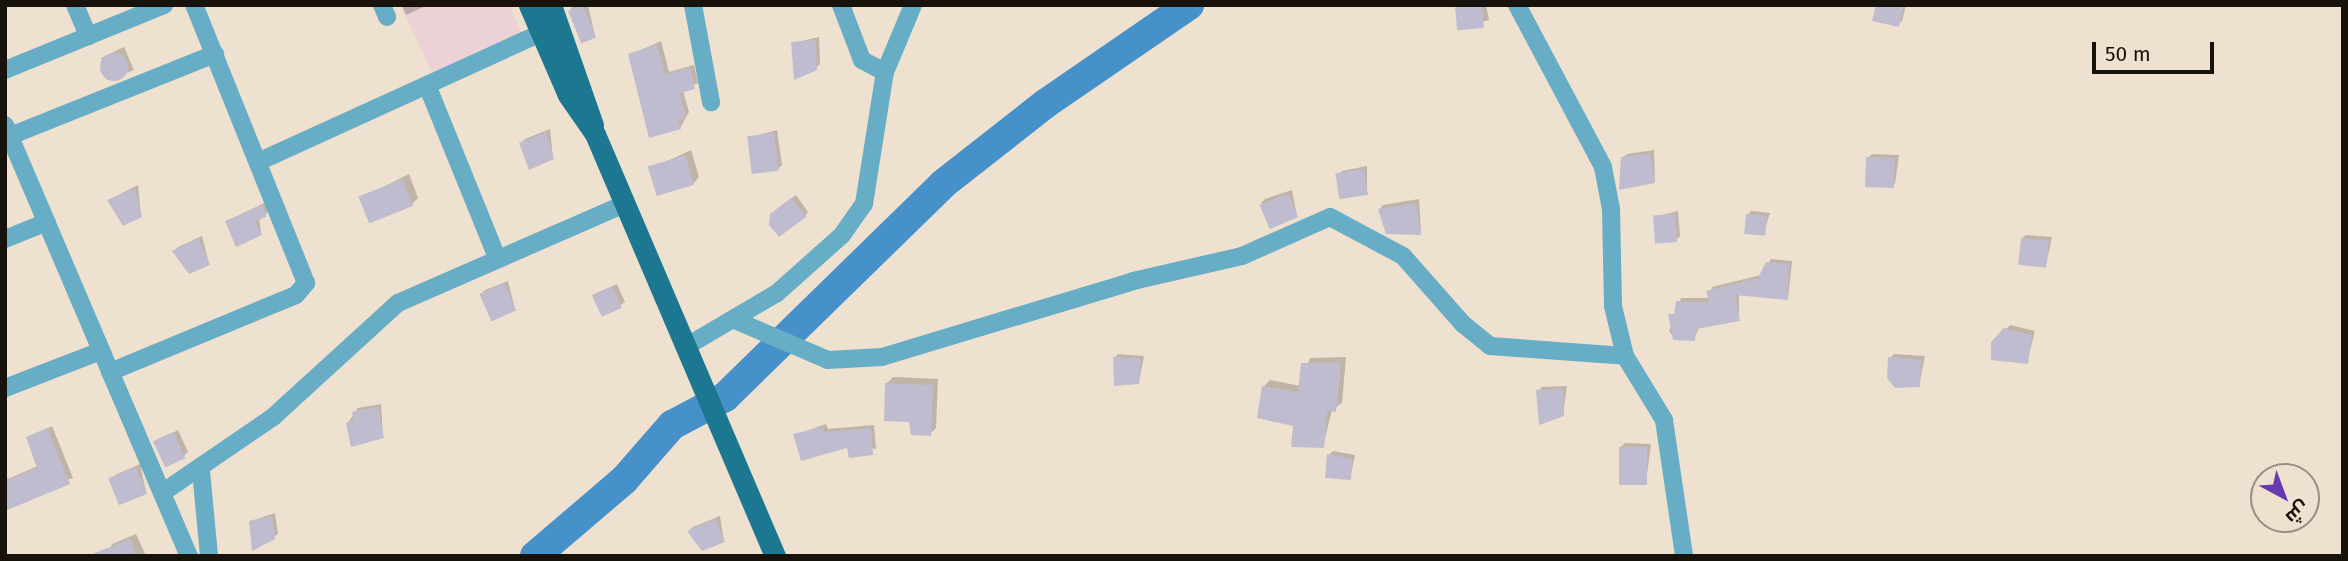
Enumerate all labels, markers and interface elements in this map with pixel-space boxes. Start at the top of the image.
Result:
scale bar [2096,28,2218,72]
text: 50 m [2105,41,2151,67]
north arrow [2250,463,2320,533]
text: ش [2281,496,2315,529]

